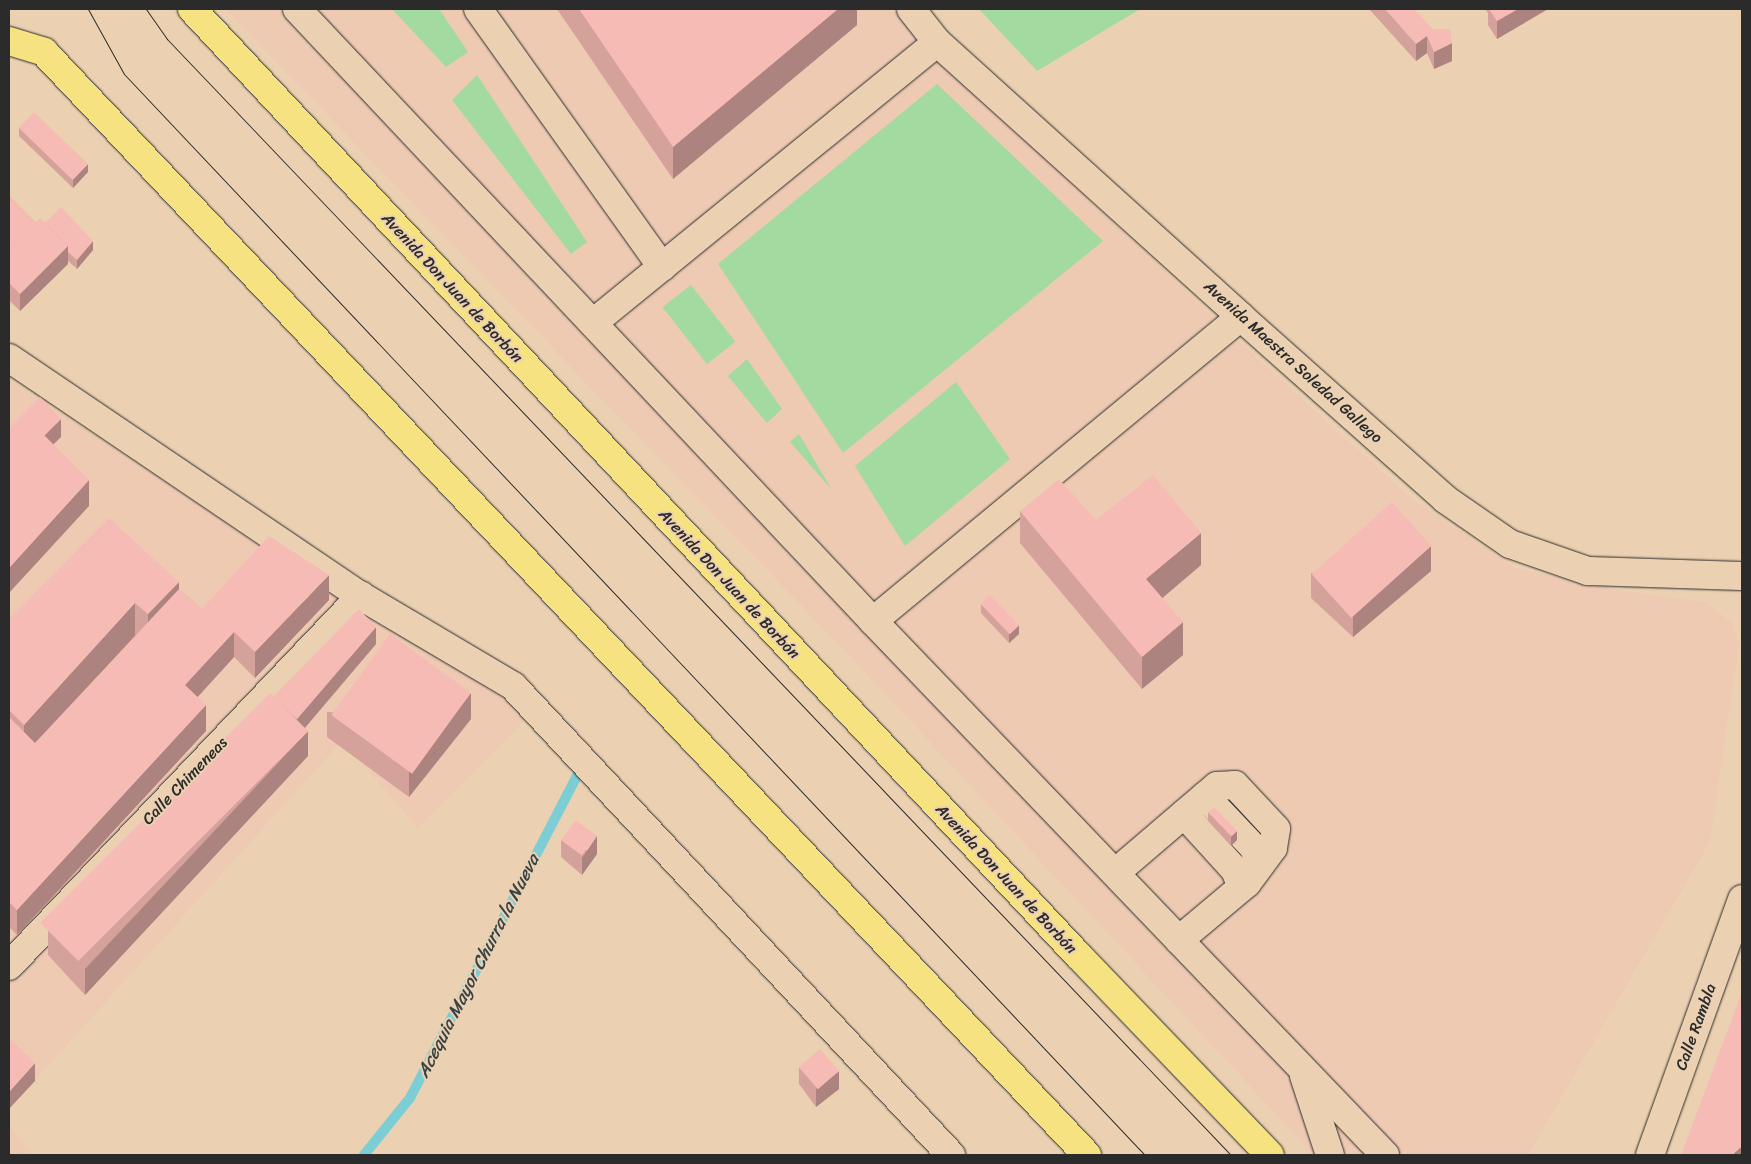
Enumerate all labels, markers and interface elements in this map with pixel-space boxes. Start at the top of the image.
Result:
street label: Avenida Don Juan de Borbón [377,209,527,367]
street label: Avenida Maestra Soledad Gallego [1200,277,1386,447]
street label: Avenida Don Juan de Borbón [654,505,804,663]
street label: Calle Chimeneas [138,733,232,829]
street label: Avenida Don Juan de Borbón [931,800,1081,958]
water label: Acequia Mayor Churra la Nueva [412,851,544,1081]
street label: Calle Rambla [1671,981,1721,1073]

